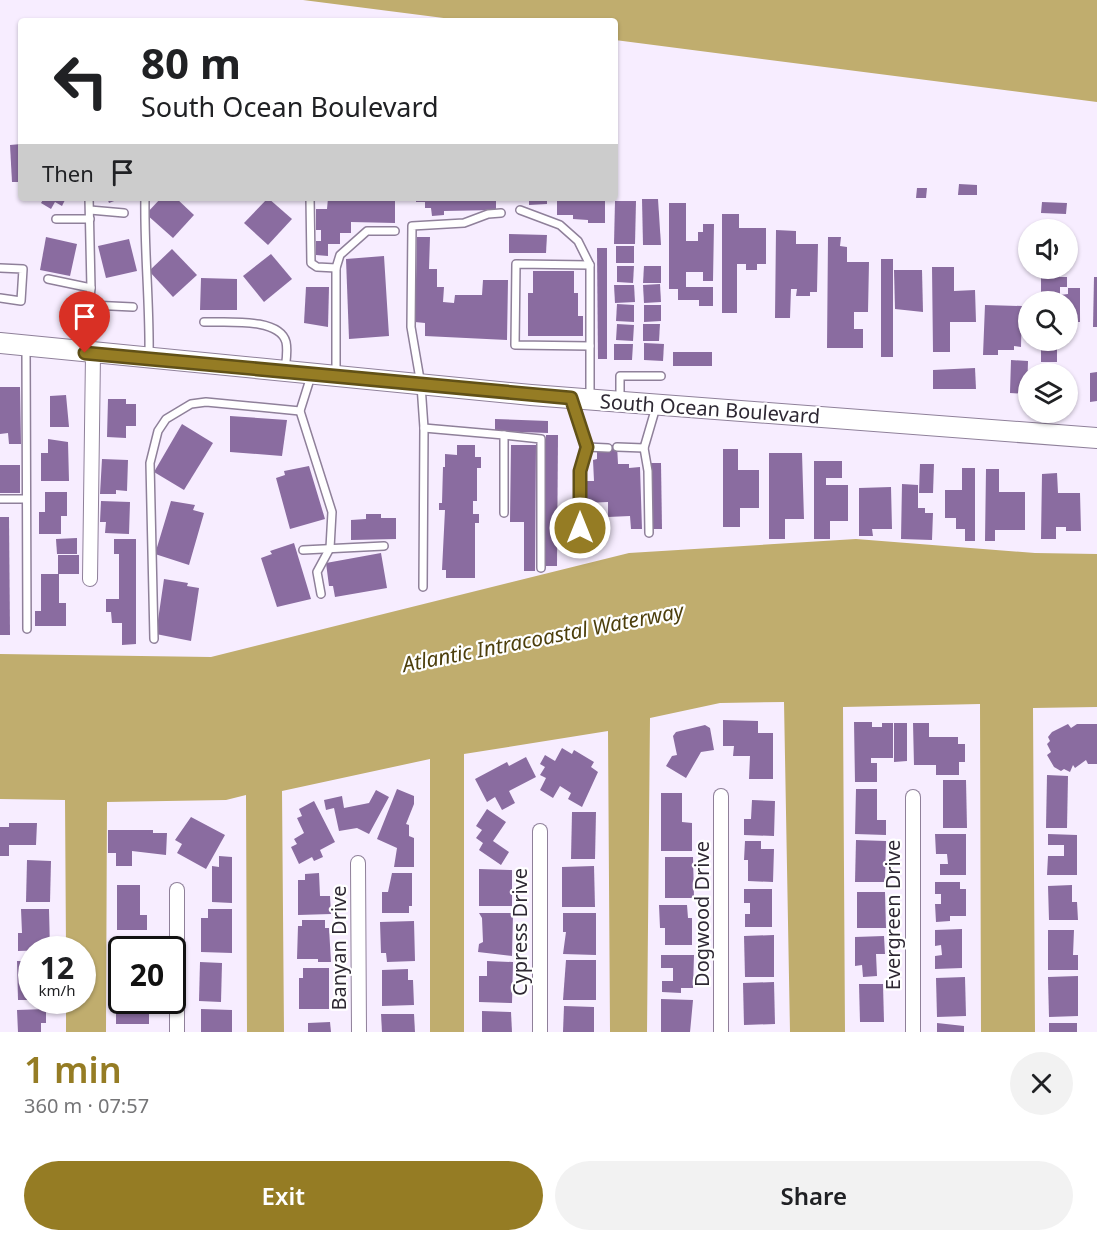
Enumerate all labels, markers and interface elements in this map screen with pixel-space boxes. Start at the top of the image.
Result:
text: 80 m [141,34,241,91]
icon: left [42,42,120,120]
text: South Ocean Boulevard [141,88,439,125]
icon: arrive [106,156,139,189]
text: Then [42,158,94,188]
map controls [1018,219,1078,423]
button: sound [1018,219,1078,279]
pin [59,291,110,353]
button: search [1018,291,1078,351]
icon: arrive [68,300,101,333]
button: layers [1018,363,1078,423]
street label: South Ocean Boulevard [599,387,821,430]
position arrow [548,496,612,560]
water label: Atlantic Intracoastal Waterway [398,596,687,678]
street label: Evergreen Drive [879,840,906,990]
street label: Dogwood Drive [688,841,715,987]
street label: Cypress Drive [506,868,533,996]
street label: Banyan Drive [325,885,352,1011]
speed limit sign: 20 [108,936,186,1014]
text: 12 [40,947,74,988]
text: km/h [39,980,75,1000]
text: 1 min [24,1045,122,1094]
button: close [1010,1052,1073,1115]
text: 360 m · 07:57 [24,1092,149,1119]
button: Exit [24,1161,543,1230]
button: Share [555,1161,1073,1230]

